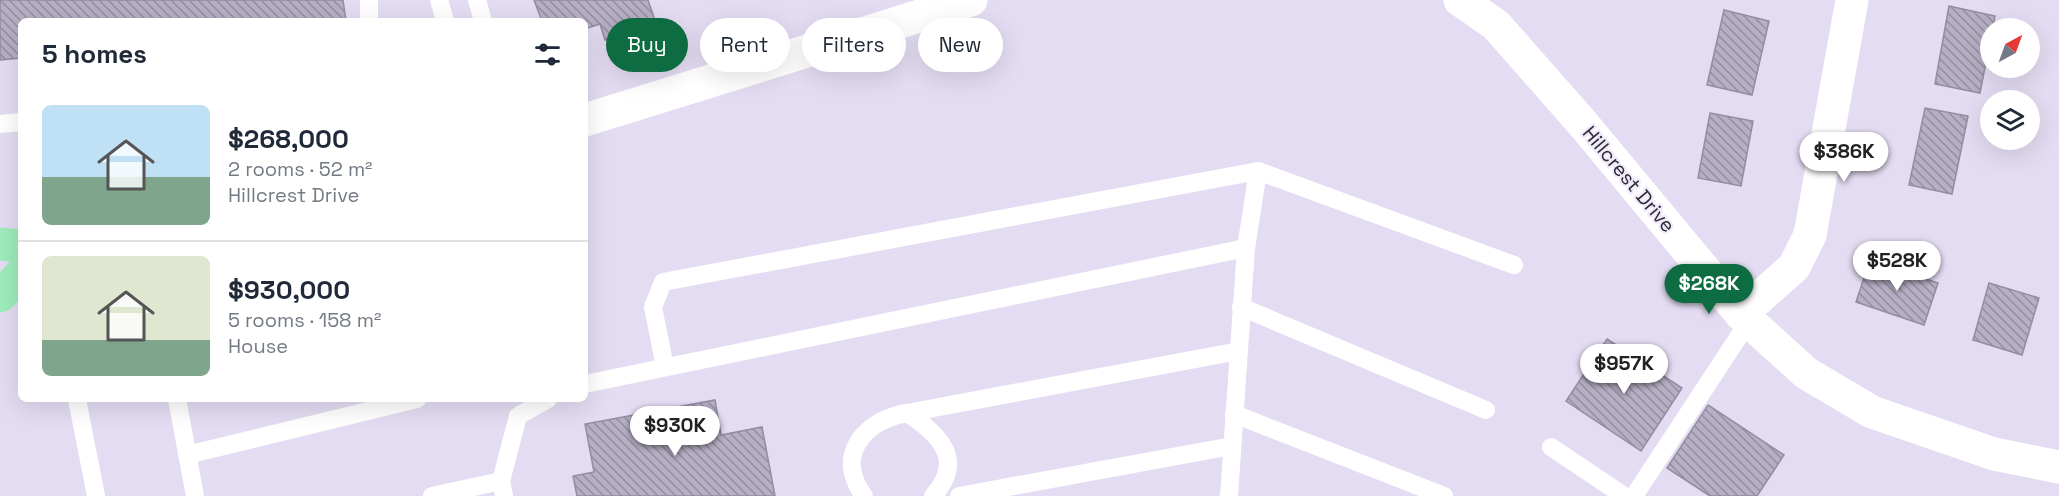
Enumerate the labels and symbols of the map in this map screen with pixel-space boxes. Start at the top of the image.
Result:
north arrow [1980,18,2040,78]
street label: Hillcrest Drive [1577,120,1681,238]
pin: $386K [1802,132,1886,183]
pin: $528K [1855,241,1939,292]
pin: $268K [1667,264,1751,315]
pin: $957K [1582,344,1666,395]
pin: $930K [633,406,717,457]

